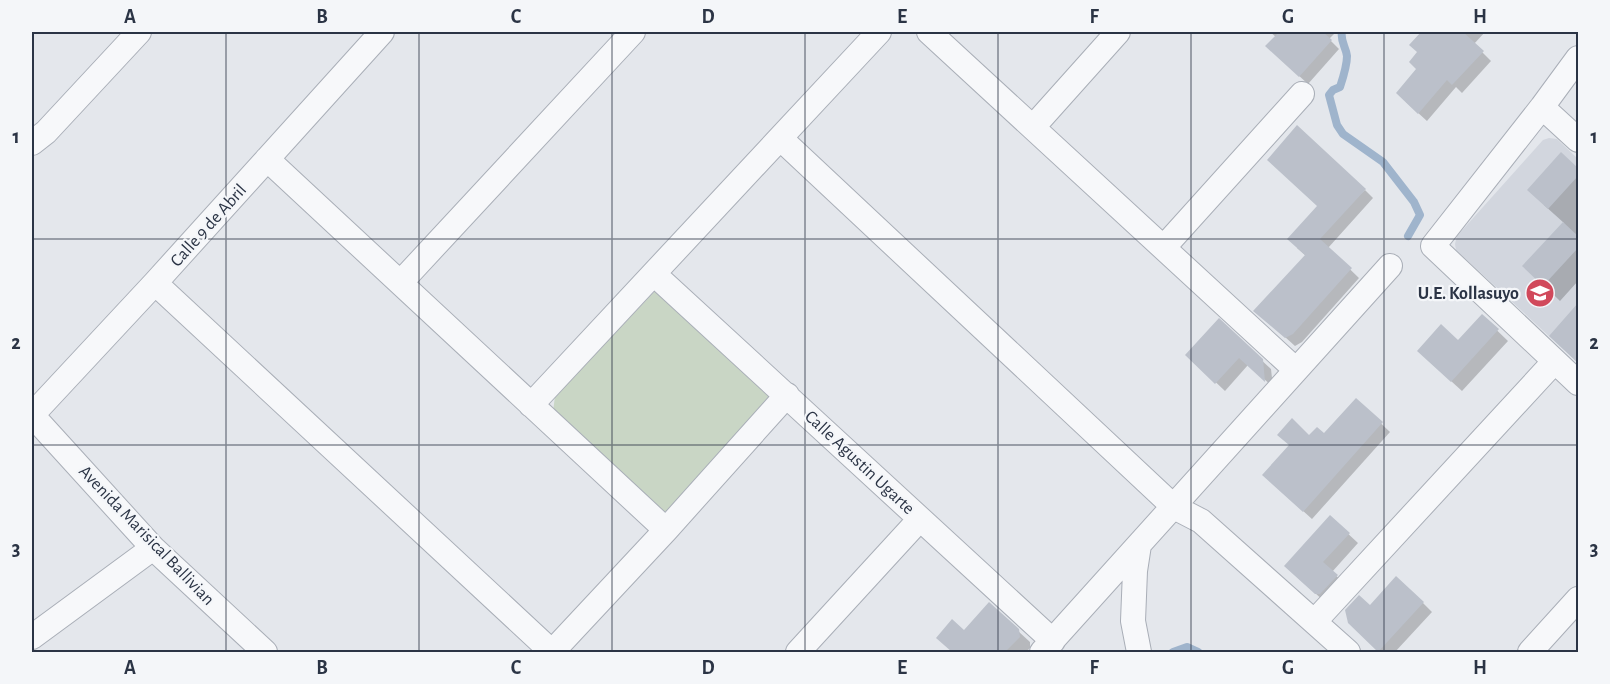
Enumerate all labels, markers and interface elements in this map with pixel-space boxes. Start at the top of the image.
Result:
text: A [124,7,136,27]
text: B [316,7,328,27]
text: C [511,7,522,27]
text: D [701,7,715,27]
text: E [897,7,907,27]
text: F [1089,7,1099,27]
text: G [1282,7,1294,27]
text: H [1473,7,1487,27]
text: 1 [12,127,20,147]
text: 1 [1590,127,1598,147]
street label: Calle 9 de Abril [167,181,250,270]
school or university icon: U.E. Kollasuyo [1524,277,1556,309]
place label: U.E. Kollasuyo [1418,285,1519,303]
text: 2 [11,333,21,353]
text: 2 [1589,333,1599,353]
street label: Calle Agustin Ugarte [801,407,918,518]
street label: Avenida Marisical Ballivian [75,462,218,609]
text: 3 [12,539,20,559]
text: 3 [1590,539,1598,559]
text: A [124,658,136,678]
text: B [316,658,328,678]
text: C [511,658,522,678]
text: D [701,658,715,678]
text: E [897,658,907,678]
text: F [1089,658,1099,678]
text: G [1282,658,1294,678]
text: H [1473,658,1487,678]

